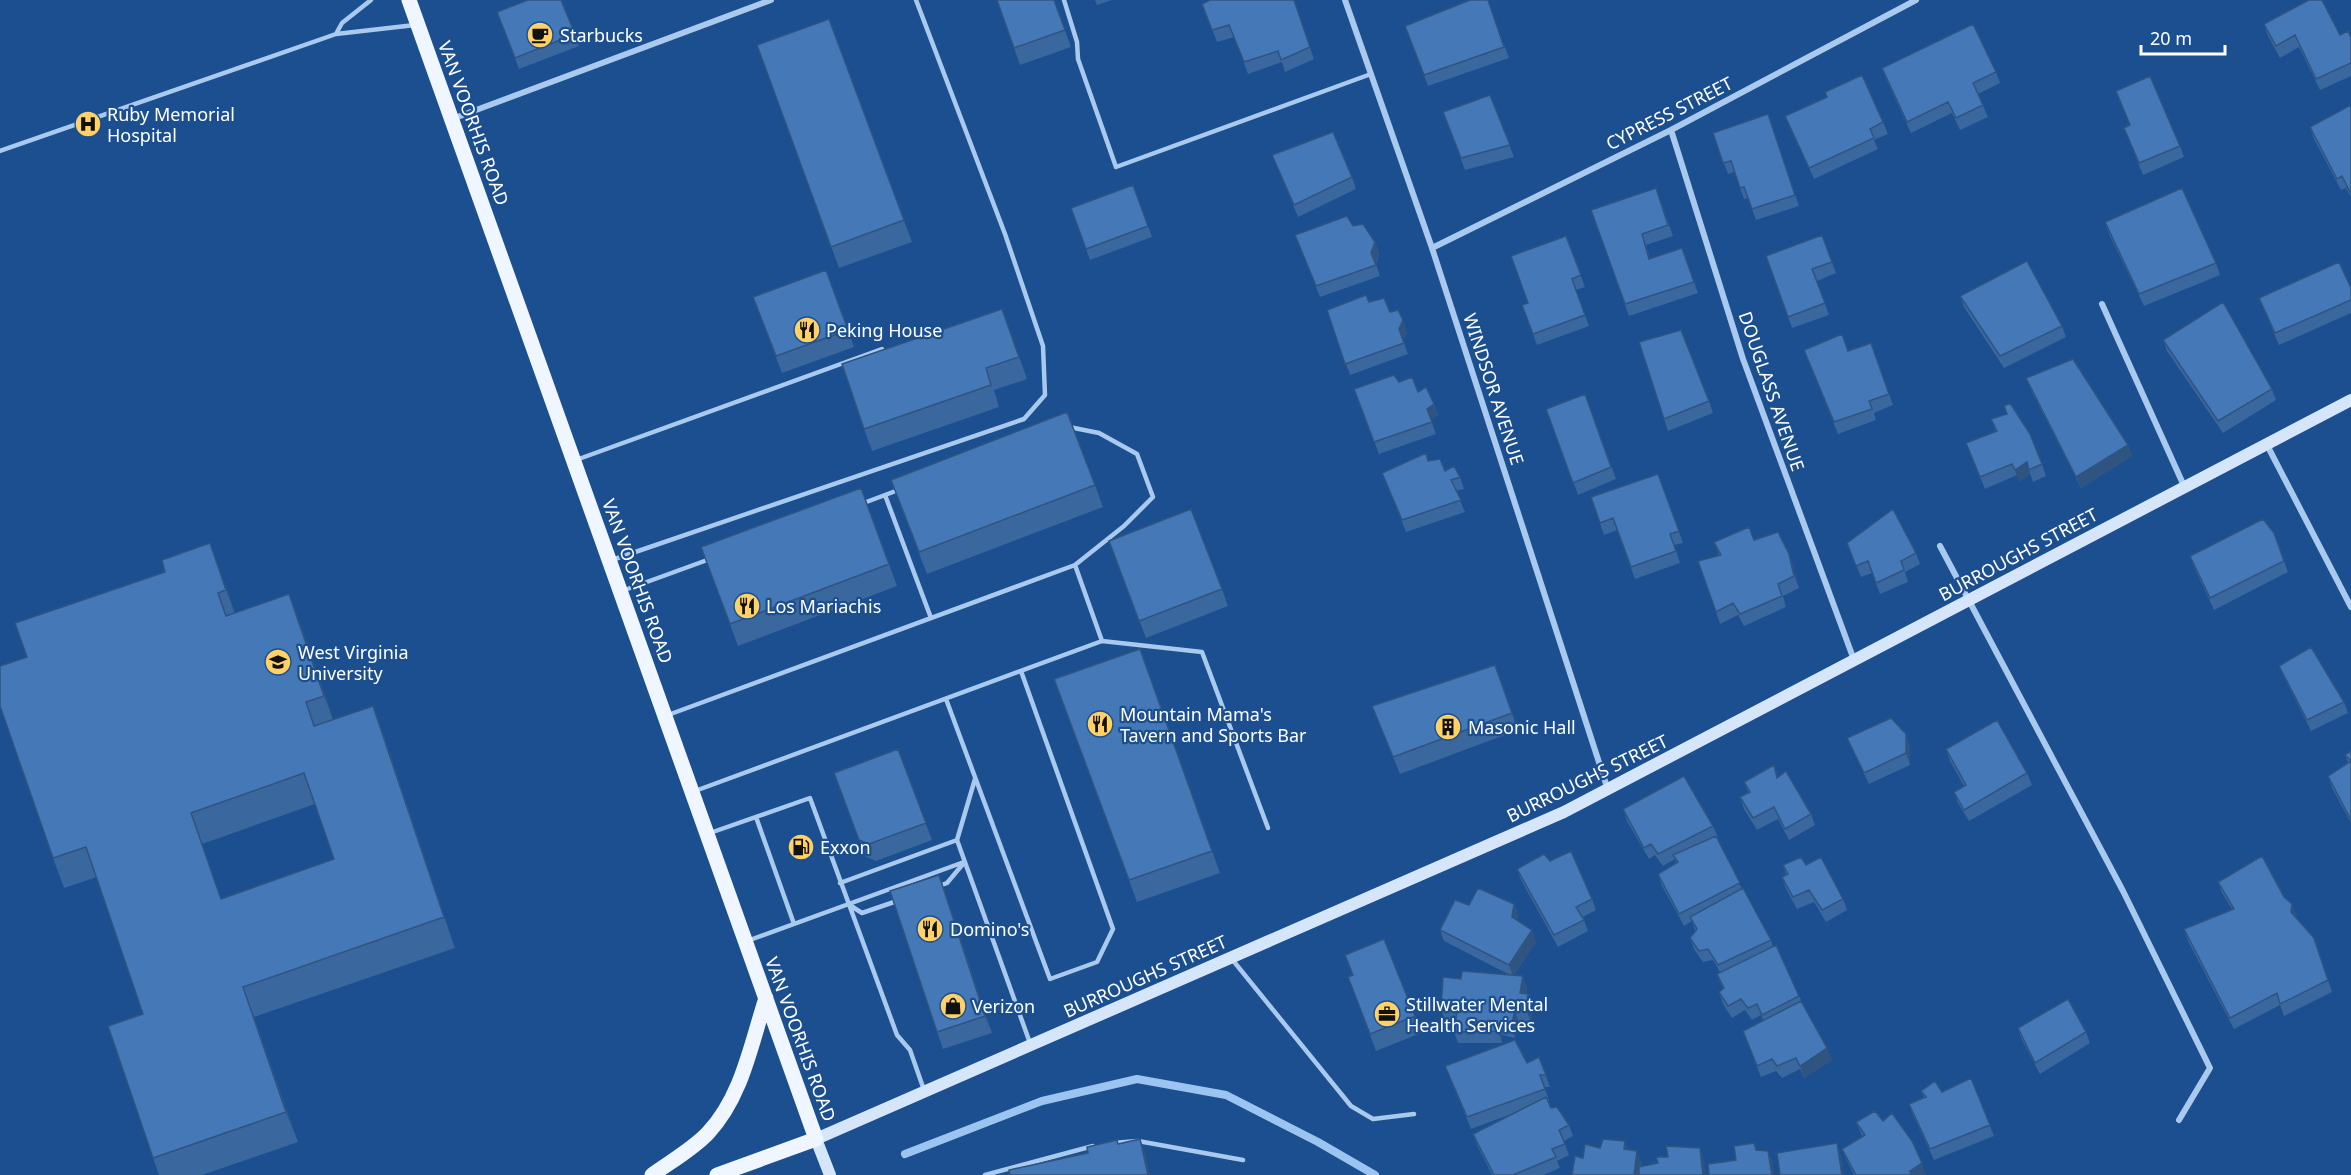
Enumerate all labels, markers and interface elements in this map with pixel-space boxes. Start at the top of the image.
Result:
scale bar [2141,18,2225,56]
cafe icon: Starbucks [525,20,555,50]
place label: Starbucks [560,23,643,47]
text: 20 m [2150,26,2192,50]
street label: VAN VOORHIS ROAD [433,37,515,209]
street label: CYPRESS STREET [1602,71,1736,155]
place label: Ruby Memorial Hospital [107,102,235,147]
hospital icon: Ruby Memorial Hospital [73,109,103,139]
street label: DOUGLASS AVENUE [1733,308,1811,474]
street label: WINDSOR AVENUE [1458,310,1530,468]
restaurant icon: Peking House [792,315,822,345]
place label: Peking House [826,318,942,342]
street label: VAN VOORHIS ROAD [597,495,679,667]
street label: BURROUGHS STREET [1934,502,2102,606]
restaurant icon: Los Mariachis [732,591,762,621]
place label: Los Mariachis [766,594,881,618]
place label: West Virginia University [298,640,409,685]
school or university icon: West Virginia University [263,647,293,677]
place label: Mountain Mama's Tavern and Sports Bar [1120,702,1307,747]
restaurant icon: Mountain Mama's Tavern and Sports Bar [1085,709,1115,739]
building icon: Masonic Hall [1433,712,1463,742]
place label: Masonic Hall [1468,715,1576,739]
street label: BURROUGHS STREET [1502,729,1672,827]
fuel station icon: Exxon [786,832,816,862]
place label: Exxon [820,835,871,859]
restaurant icon: Domino's [915,914,945,944]
place label: Domino's [950,917,1029,941]
street label: BURROUGHS STREET [1059,929,1231,1023]
street label: VAN VOORHIS ROAD [760,953,842,1125]
shop icon: Verizon [938,991,968,1021]
place label: Stillwater Mental Health Services [1406,992,1548,1037]
place label: Verizon [972,994,1035,1018]
office icon: Stillwater Mental Health Services [1372,999,1402,1029]

